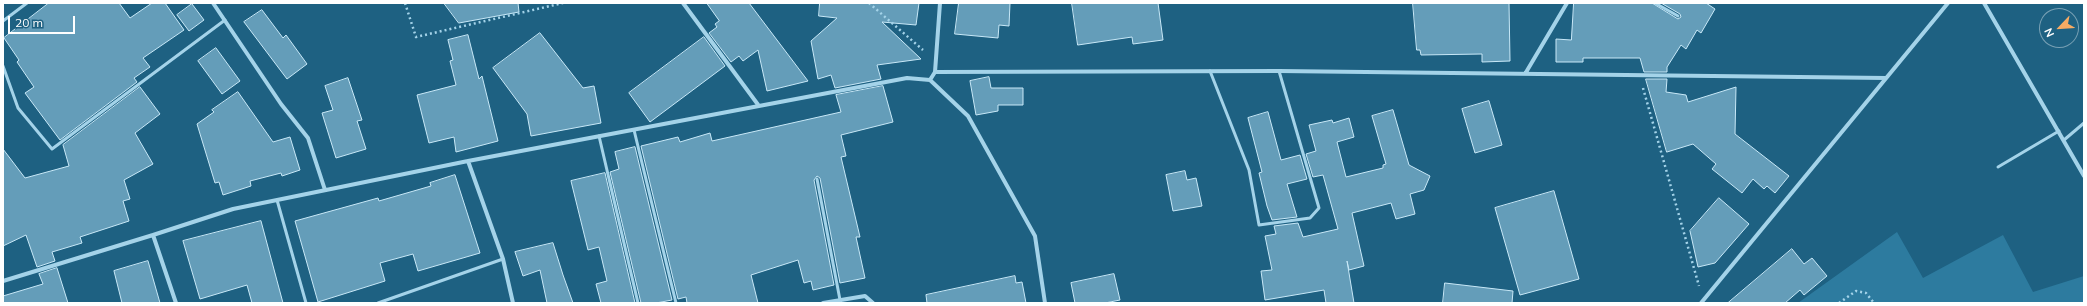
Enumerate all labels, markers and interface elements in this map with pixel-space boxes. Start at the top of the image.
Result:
scale bar [10,8,77,34]
north arrow [2039,8,2079,48]
text: 20 m [15,15,43,30]
text: N [2041,26,2057,39]

